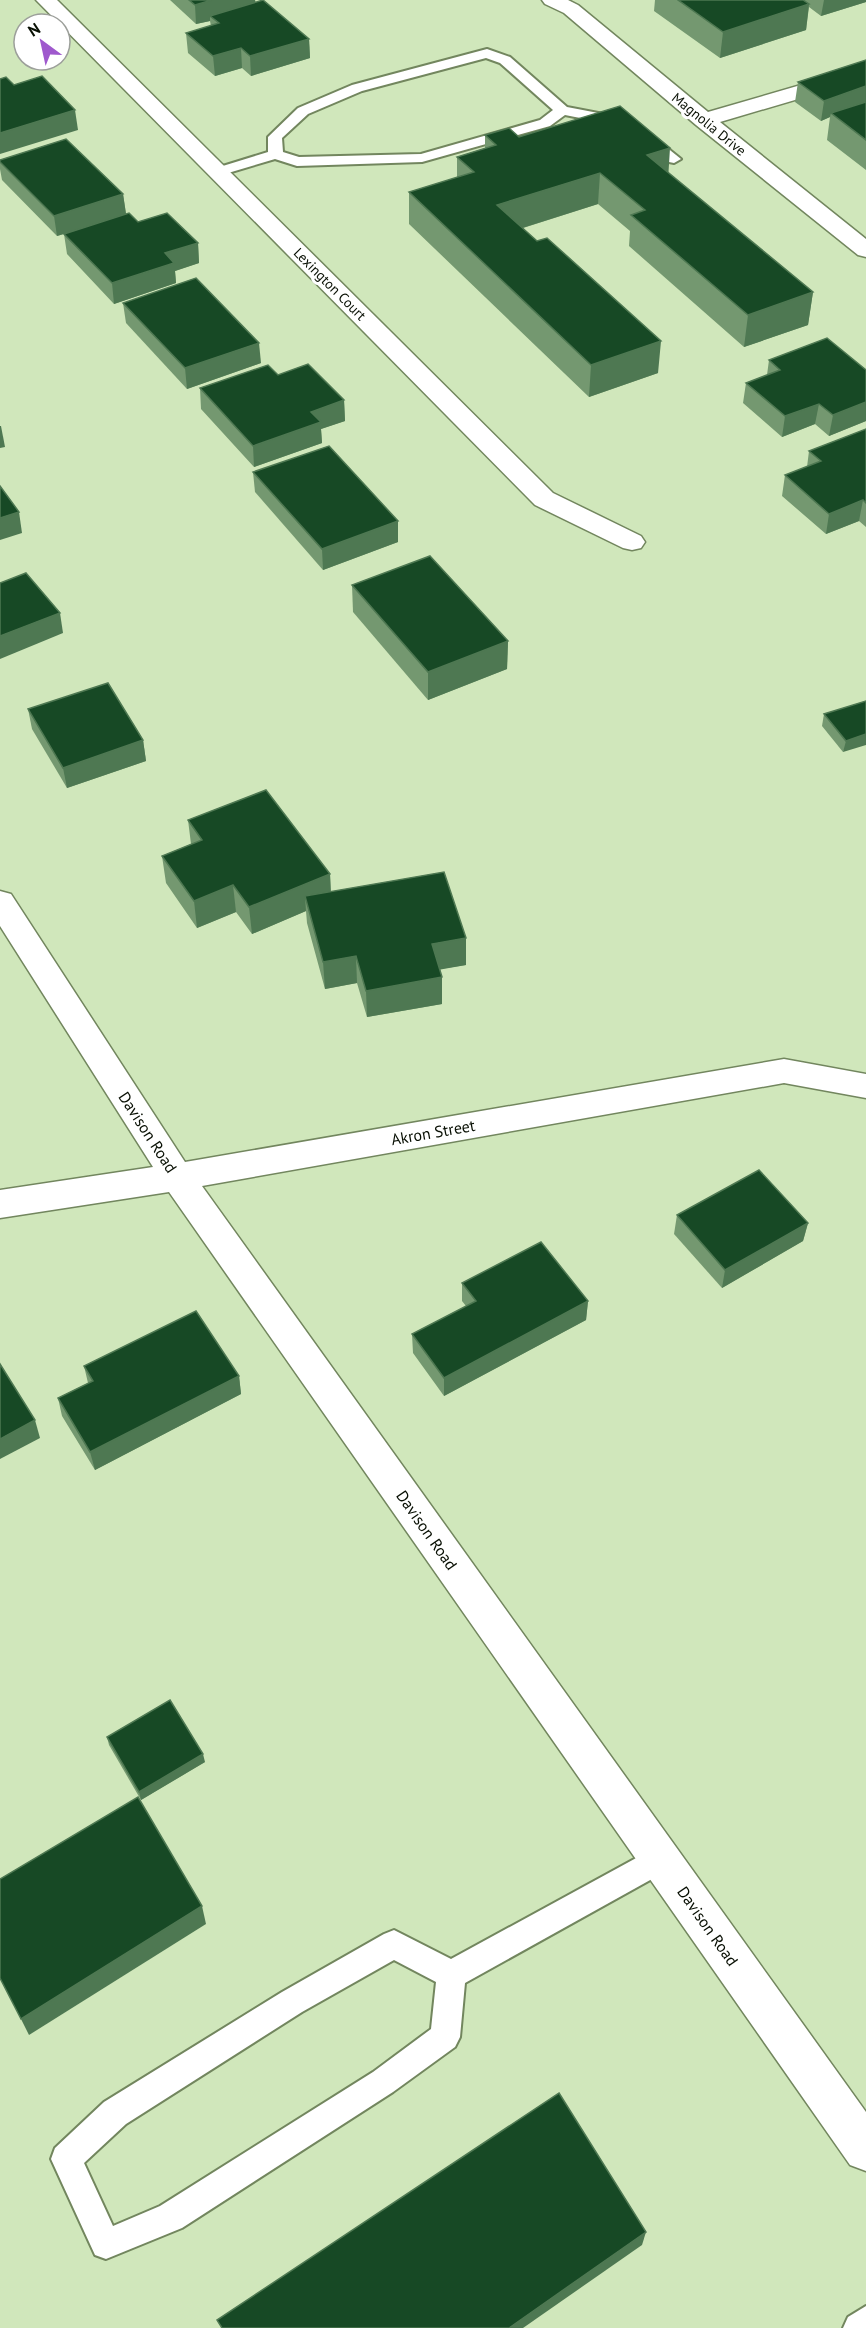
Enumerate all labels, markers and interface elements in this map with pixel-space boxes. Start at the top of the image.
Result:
north arrow [12,12,72,72]
text: N [24,18,44,41]
street label: Magnolia Drive [668,88,750,160]
street label: Lexington Court [290,244,370,324]
street label: Davison Road [114,1088,182,1176]
street label: Akron Street [389,1115,477,1149]
street label: Davison Road [392,1486,462,1574]
street label: Davison Road [673,1882,743,1970]

